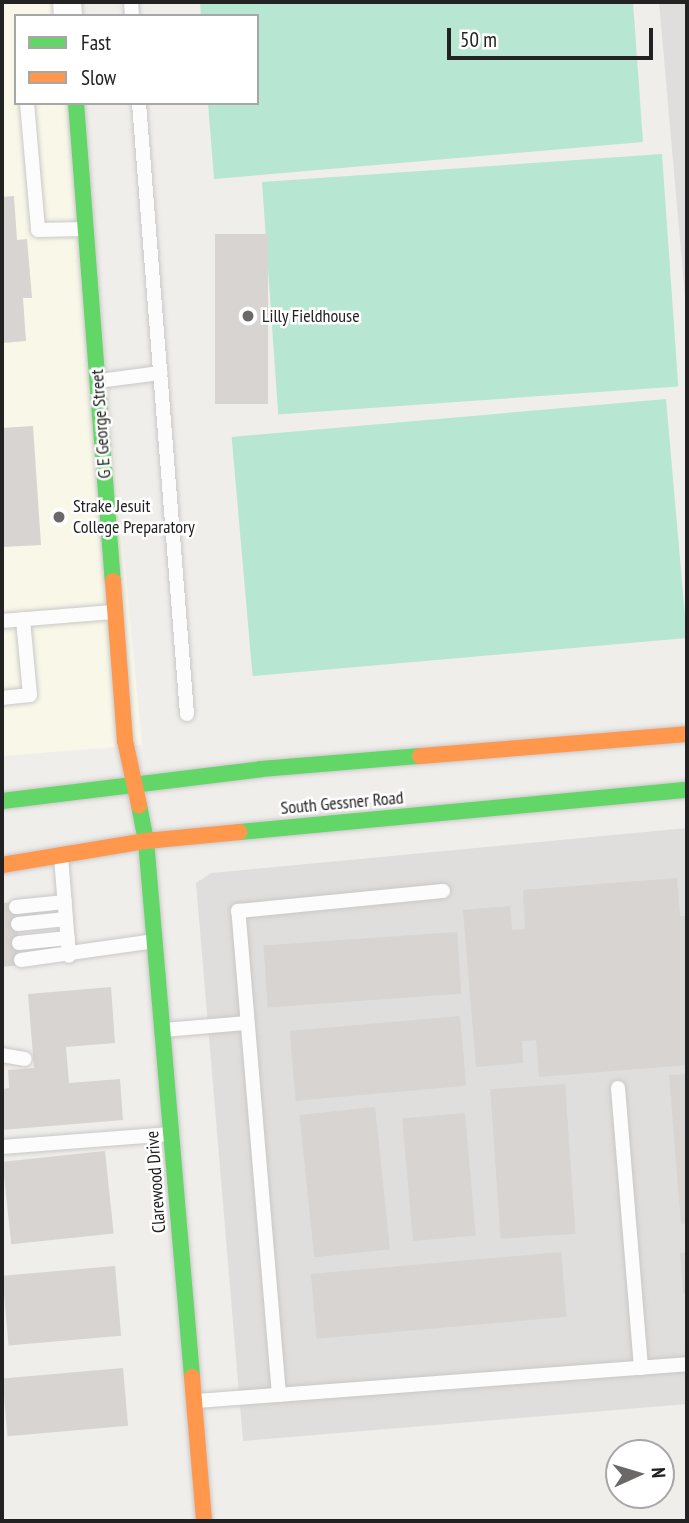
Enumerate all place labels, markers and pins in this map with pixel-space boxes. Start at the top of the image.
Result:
place label: Lilly Fieldhouse [262,305,360,327]
marker: Lilly Fieldhouse [240,308,256,324]
place label: Strake Jesuit College Preparatory [73,496,195,538]
marker: Strake Jesuit College Preparatory [51,509,67,525]

